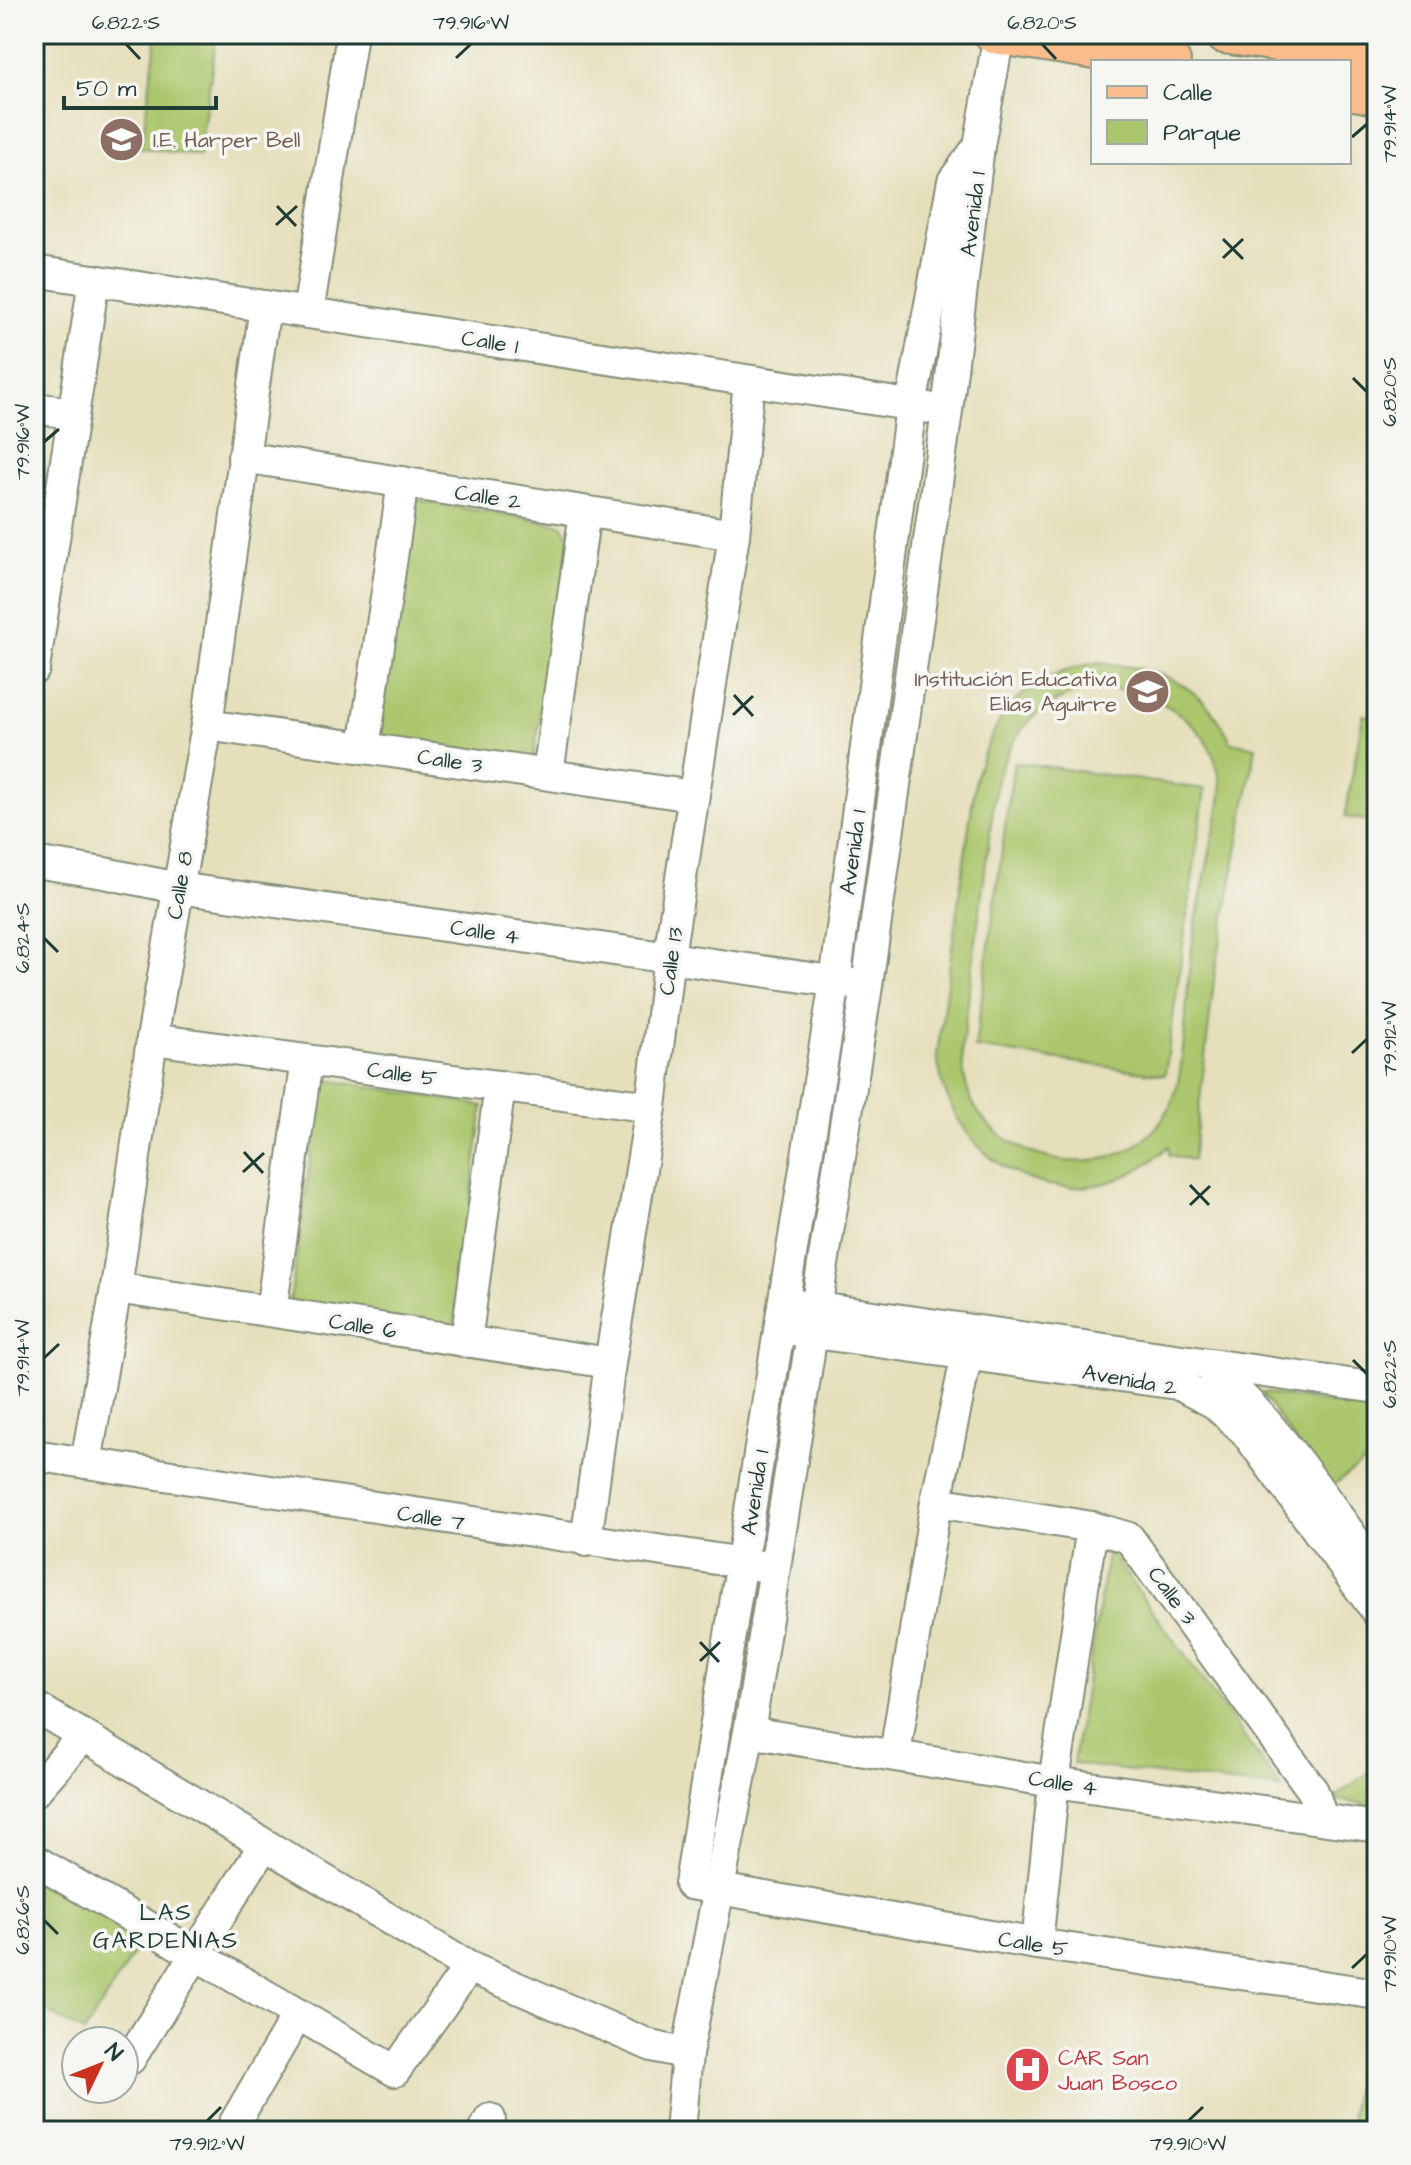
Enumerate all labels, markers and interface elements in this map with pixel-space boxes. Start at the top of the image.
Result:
text: 6.822°S [92,9,160,37]
text: 79.916°W [433,9,509,37]
text: 6.820°S [1007,9,1077,37]
scale bar [64,60,216,110]
legend [1091,60,1351,164]
text: 50 m [76,72,137,106]
text: Calle [1163,76,1213,110]
text: 79.914°W [1376,85,1404,163]
school or university icon: I.E. Harper Bell [98,115,146,163]
text: Parque [1163,116,1241,150]
place label: I.E. Harper Bell [153,125,301,156]
street label: Avenida 1 [953,170,994,259]
street label: Calle 1 [459,323,521,362]
text: 6.820°S [1376,357,1404,427]
text: 79.916°W [9,404,37,480]
street label: Calle 2 [452,477,524,518]
place label: Institución Educativa Elias Aguirre [914,664,1117,721]
school or university icon: Institución Educativa Elias Aguirre [1124,667,1172,715]
street label: Calle 3 [415,742,484,781]
street label: Avenida 1 [832,807,875,897]
street label: Calle 8 [159,849,202,922]
text: 6.824°S [9,903,37,973]
street label: Calle 4 [448,912,521,953]
street label: Calle 13 [651,925,692,997]
text: 79.912°W [1376,1001,1404,1077]
street label: Calle 5 [365,1054,439,1095]
street label: Calle 6 [327,1306,399,1347]
text: 79.914°W [9,1319,37,1397]
text: 6.822°S [1376,1340,1404,1408]
street label: Avenida 2 [1080,1357,1180,1404]
street label: Avenida 1 [733,1447,778,1537]
street label: Calle 7 [395,1498,467,1539]
street label: Calle 3 [1140,1560,1204,1632]
street label: Calle 4 [1026,1763,1099,1804]
text: 6.826°S [9,1885,37,1955]
district label: LAS GARDENIAS [93,1896,239,1958]
text: 79.910°W [1376,1916,1404,1992]
street label: Calle 5 [996,1924,1070,1965]
north arrow [60,2025,140,2105]
text: N [97,2037,130,2068]
place label: CAR San Juan Bosco [1058,2043,1178,2099]
hospital icon: CAR San Juan Bosco [1003,2046,1051,2094]
text: 79.912°W [169,2130,245,2158]
text: 79.910°W [1150,2130,1226,2158]

